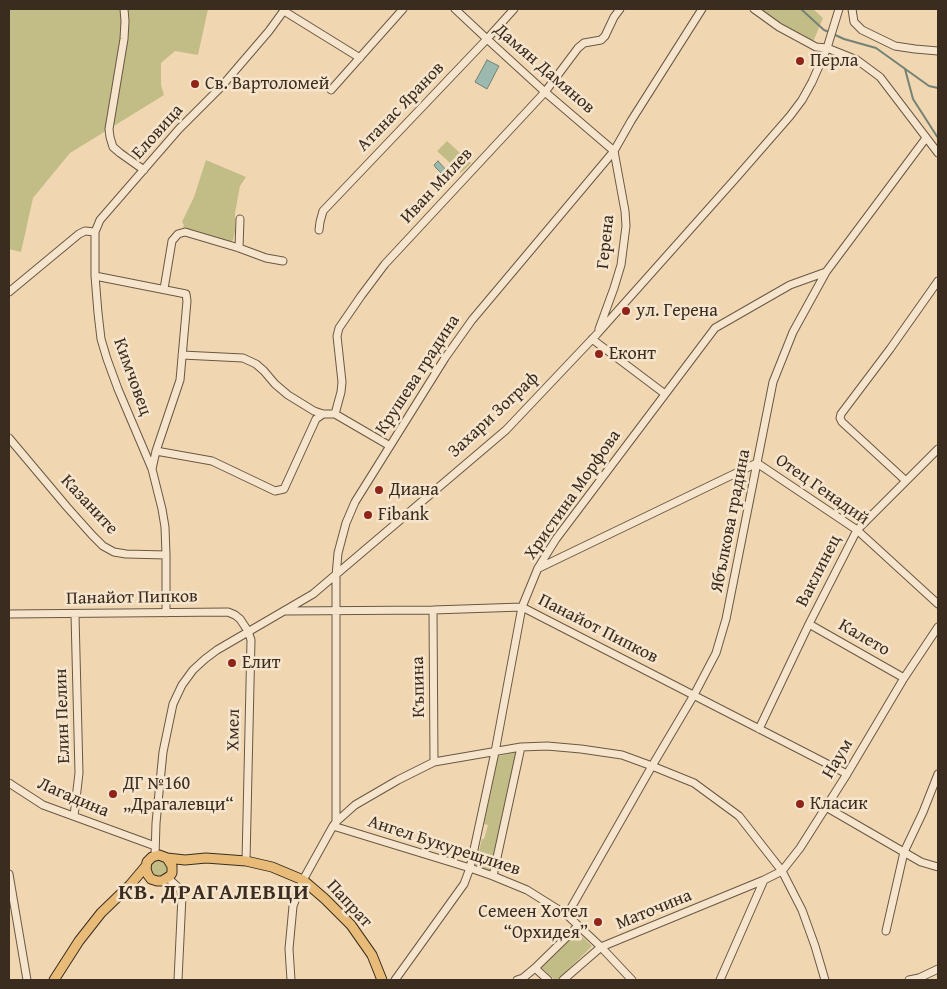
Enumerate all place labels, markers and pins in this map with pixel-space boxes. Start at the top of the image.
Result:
place label: Перла [810,50,858,72]
marker: Перла [794,55,806,67]
place label: Св. Вартоломей [205,73,329,95]
marker: Св. Вартоломей [189,78,201,90]
place label: ул. Герена [636,300,718,322]
marker: ул. Герена [620,305,632,317]
place label: Еконт [609,343,656,365]
marker: Еконт [593,348,605,360]
place label: Диана [389,479,439,501]
marker: Диана [373,484,385,496]
place label: Fibank [378,504,429,526]
marker: Fibank [362,509,374,521]
place label: Елит [242,652,280,674]
marker: Елит [226,657,238,669]
place label: ДГ №160 „Драгалевци“ [123,773,234,816]
marker: ДГ №160 „Драгалевци“ [107,788,119,800]
place label: Класик [810,793,868,815]
marker: Класик [794,798,806,810]
place label: Семеен Хотел “Орхидея” [478,901,588,944]
marker: Семеен Хотел “Орхидея” [592,916,604,928]

